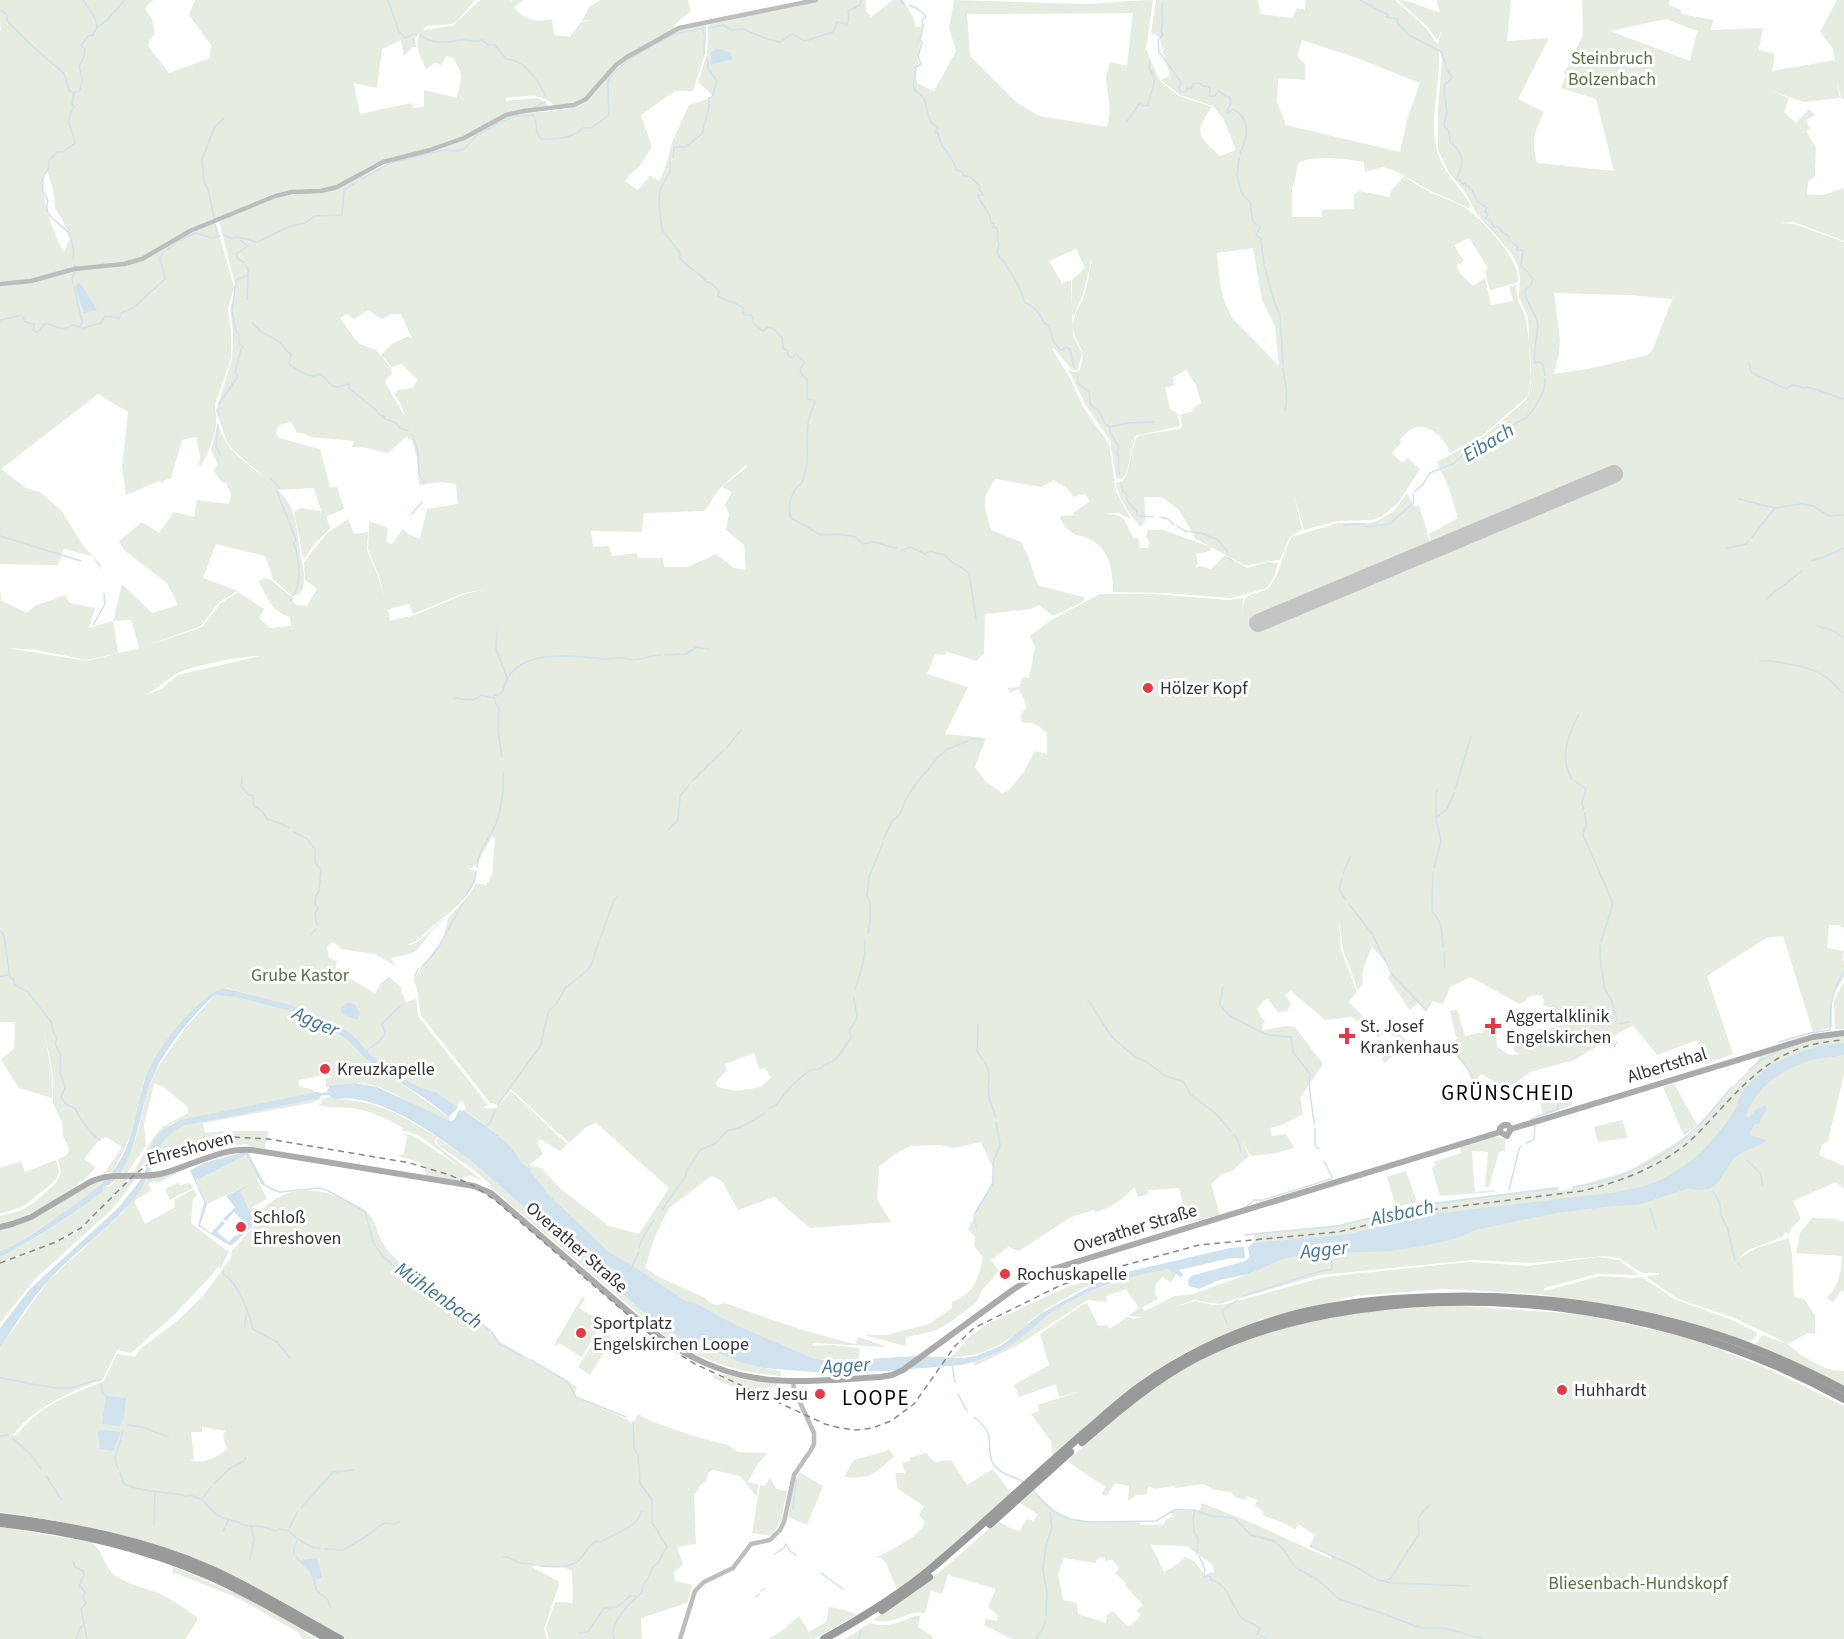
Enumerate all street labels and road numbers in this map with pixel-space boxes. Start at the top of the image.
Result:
street label: Albertsthal [1624,1042,1710,1089]
street label: Ehreshoven [144,1125,236,1172]
street label: Overather Straße [520,1196,633,1299]
street label: Overather Straße [1070,1198,1200,1259]

